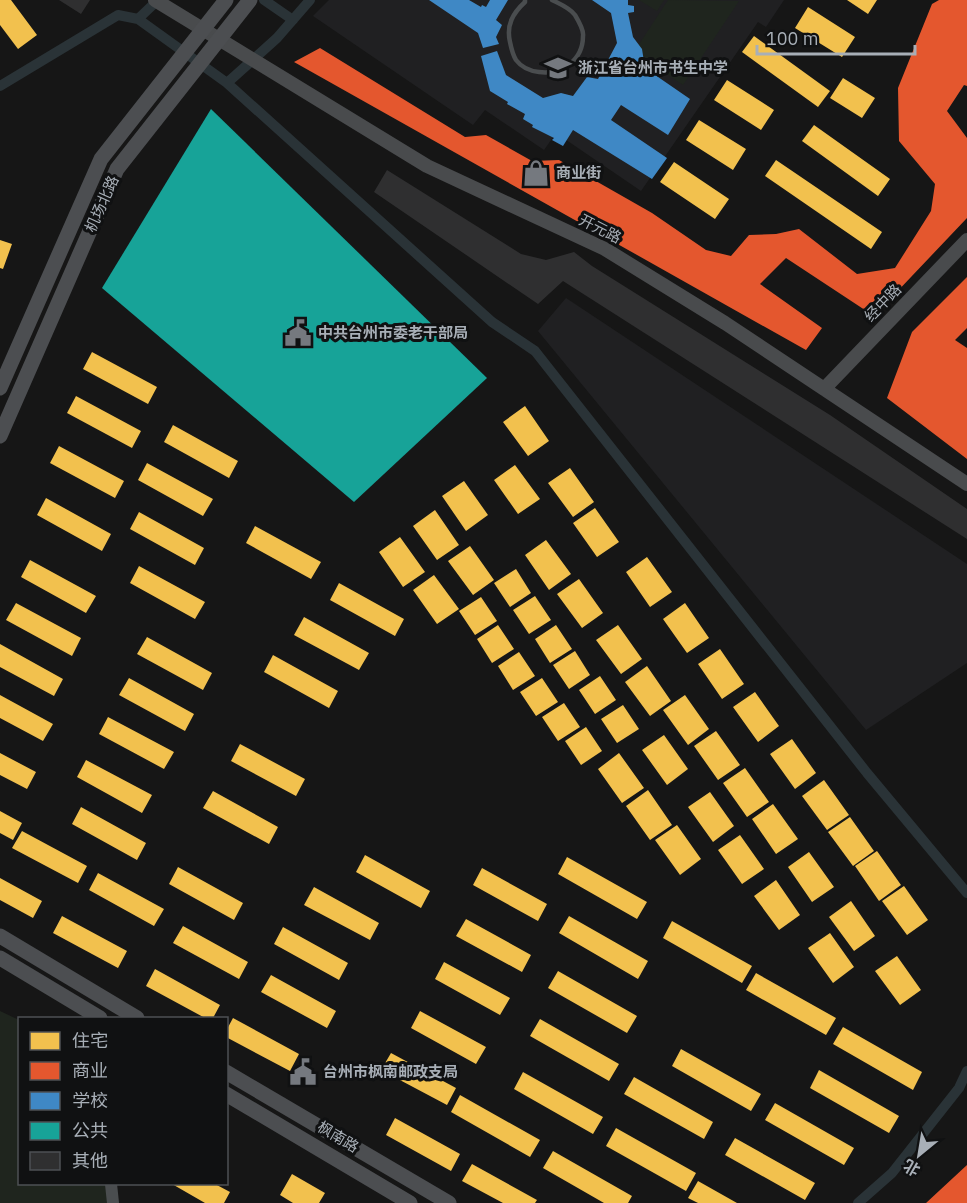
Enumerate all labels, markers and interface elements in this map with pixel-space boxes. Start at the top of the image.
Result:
scale bar [757,18,914,56]
text: 100 m [766,27,818,50]
school or university icon: 浙江省台州市书生中学 [543,53,573,83]
place label: 浙江省台州市书生中学 [578,58,728,77]
shop icon: 商业街 [521,158,551,188]
place label: 商业街 [556,163,601,182]
street label: 机场北路 [81,173,122,235]
street label: 开元路 [576,210,625,247]
street label: 经中路 [860,280,905,325]
public building icon: 中共台州市委老干部局 [283,318,313,348]
place label: 中共台州市委老干部局 [318,323,468,342]
legend [18,1017,228,1185]
text: 住宅 [72,1029,108,1052]
public building icon: 台州市枫南邮政支局 [288,1057,318,1087]
text: 商业 [72,1059,108,1082]
place label: 台州市枫南邮政支局 [323,1062,458,1081]
text: 学校 [72,1089,108,1112]
street label: 枫南路 [314,1117,362,1156]
text: 公共 [72,1119,108,1142]
north arrow [889,1125,949,1185]
text: 其他 [72,1149,108,1172]
text: 北 [900,1155,923,1181]

